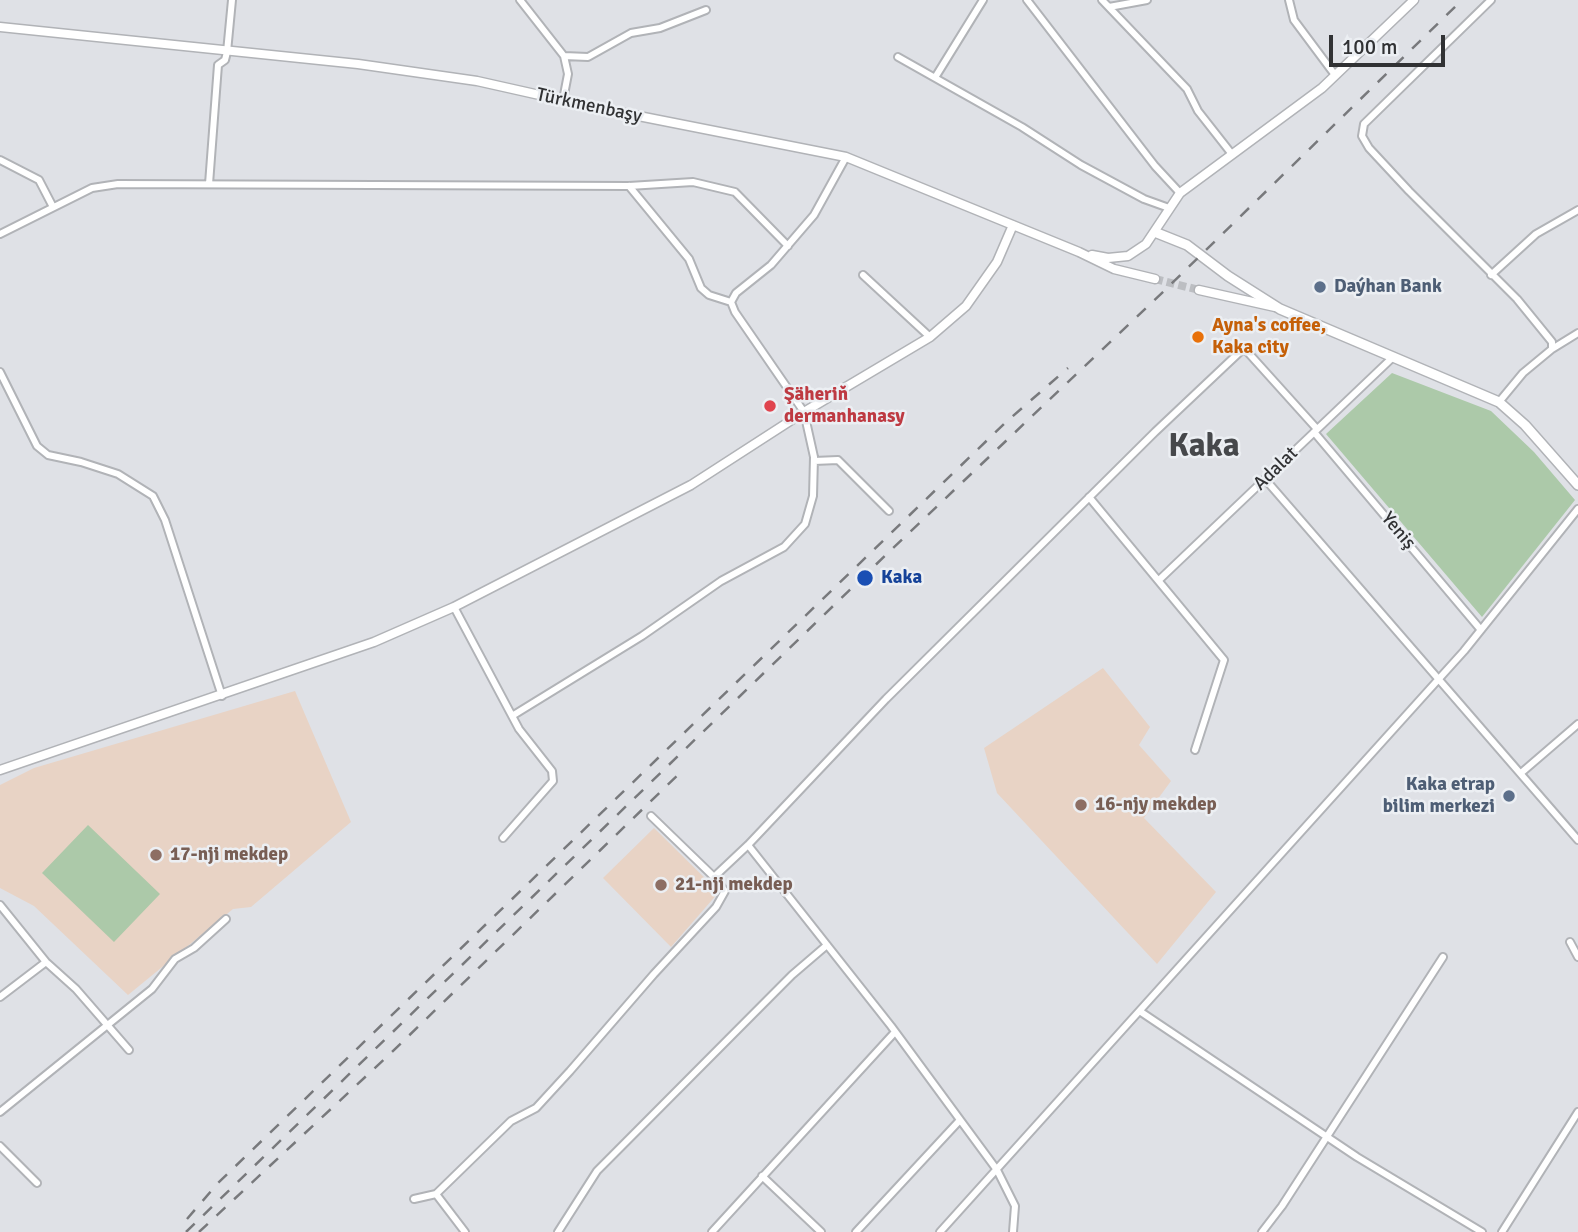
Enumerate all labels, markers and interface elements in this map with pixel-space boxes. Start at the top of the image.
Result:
scale bar [1333,21,1448,65]
text: 100 m [1342,34,1397,60]
street label: Türkmenbaşy [534,84,644,128]
place label: Daýhan Bank [1334,276,1442,298]
marker: Daýhan Bank [1312,279,1328,295]
place label: Ayna's coffee, Kaka city [1212,315,1326,359]
marker: Ayna's coffee, Kaka city [1190,329,1206,345]
place label: Şäheriň dermanhanasy [784,384,905,428]
marker: Şäheriň dermanhanasy [762,398,778,414]
district label: Kaka [1168,427,1240,467]
street label: Adalat [1249,442,1303,496]
street label: Yeniş [1376,508,1420,554]
place label: Kaka [881,567,922,589]
marker: Kaka [855,568,875,588]
place label: Kaka etrap bilim merkezi [1383,774,1495,818]
marker: Kaka etrap bilim merkezi [1501,788,1517,804]
place label: 16-njy mekdep [1095,794,1217,816]
marker: 16-njy mekdep [1073,797,1089,813]
place label: 17-nji mekdep [170,844,288,866]
marker: 17-nji mekdep [148,847,164,863]
place label: 21-nji mekdep [675,874,793,896]
marker: 21-nji mekdep [653,877,669,893]

